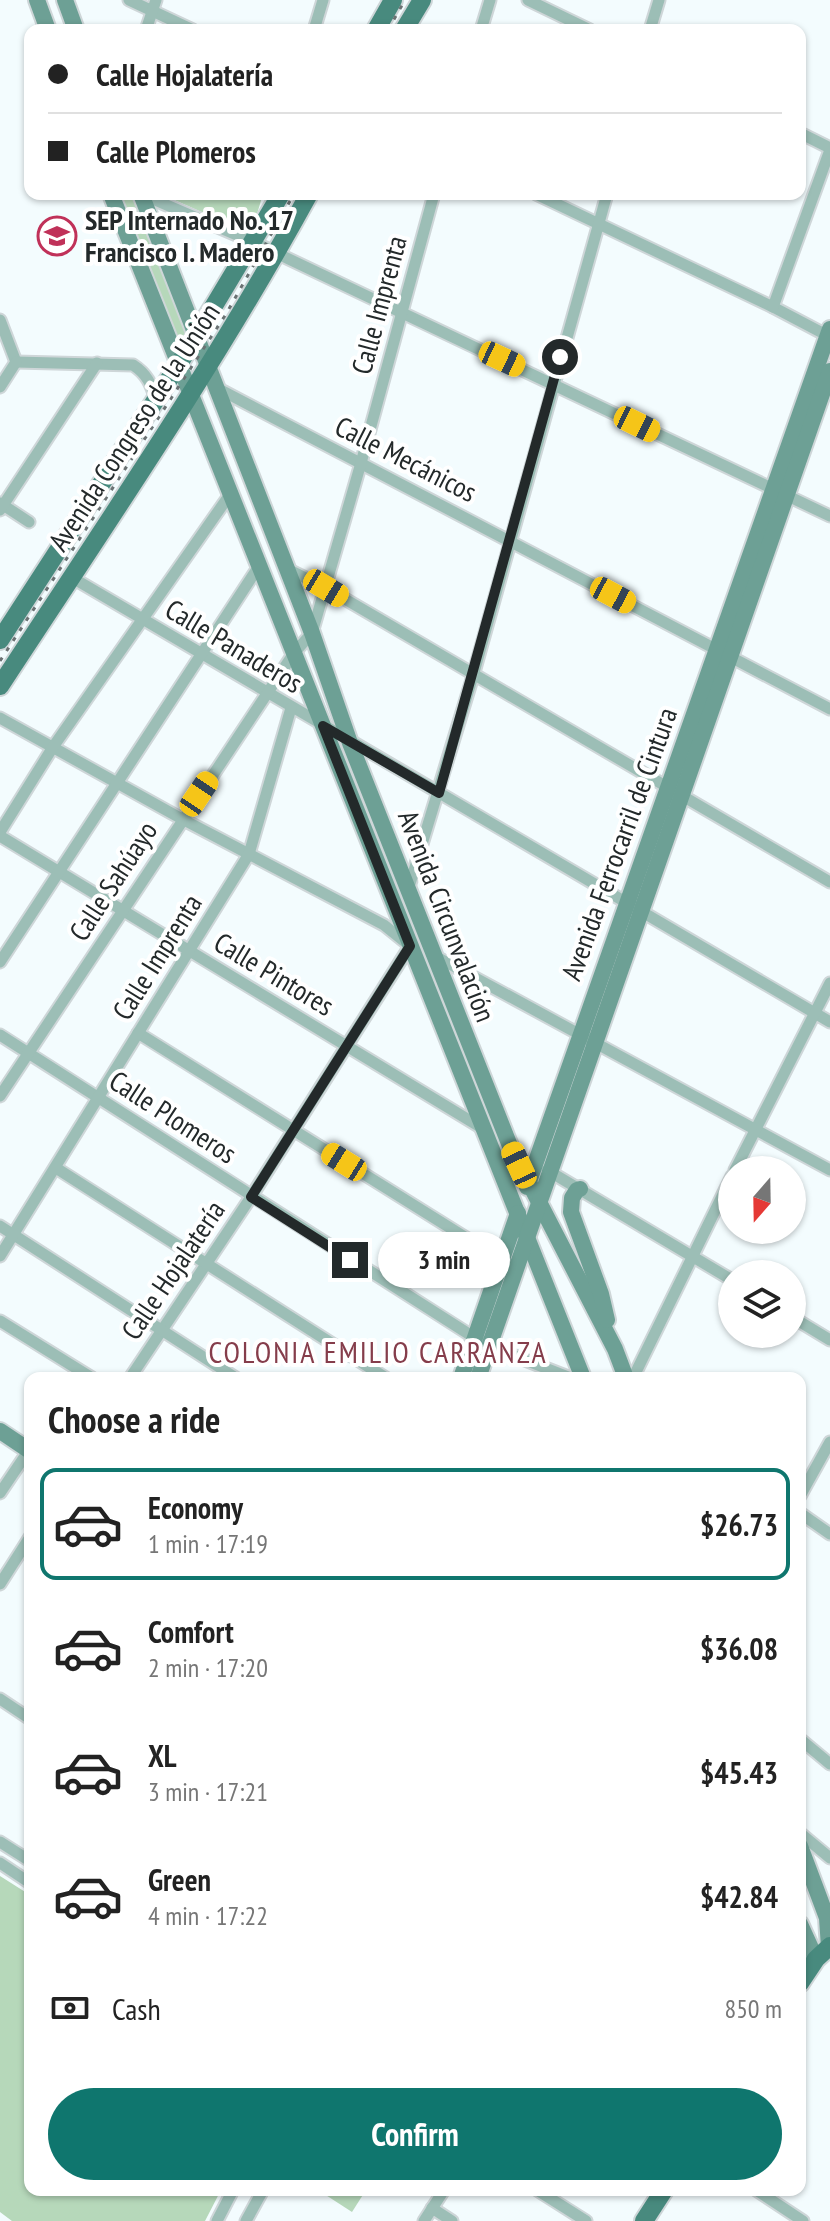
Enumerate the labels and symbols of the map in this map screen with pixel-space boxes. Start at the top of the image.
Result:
place label: SEP Internado No. 17 Francisco I. Madero [85,201,294,270]
school or university icon: SEP Internado No. 17 Francisco I. Madero [36,215,78,257]
street label: Calle Imprenta [342,232,415,378]
street label: Avenida Congreso de la Unión [40,296,228,558]
car [475,338,529,380]
route start [542,339,578,375]
car [610,403,664,445]
street label: Calle Mecánicos [329,407,483,510]
car [299,565,353,611]
car [586,573,640,617]
street label: Calle Panaderos [159,590,310,701]
street label: Avenida Ferrocarril de Cintura [552,702,685,985]
car [176,767,222,821]
street label: Avenida Circunvalación [390,805,505,1027]
street label: Calle Sahúayo [60,814,165,948]
street label: Calle Imprenta [103,887,210,1027]
street label: Calle Pintores [208,923,341,1024]
street label: Calle Plomeros [103,1062,244,1171]
car [498,1138,540,1192]
car [317,1139,371,1185]
north arrow [718,1156,806,1244]
street label: Calle Hojalatería [112,1193,233,1346]
callout: 3 min [378,1232,510,1288]
route end [332,1242,368,1278]
district label: COLONIA EMILIO CARRANZA [208,1332,548,1371]

